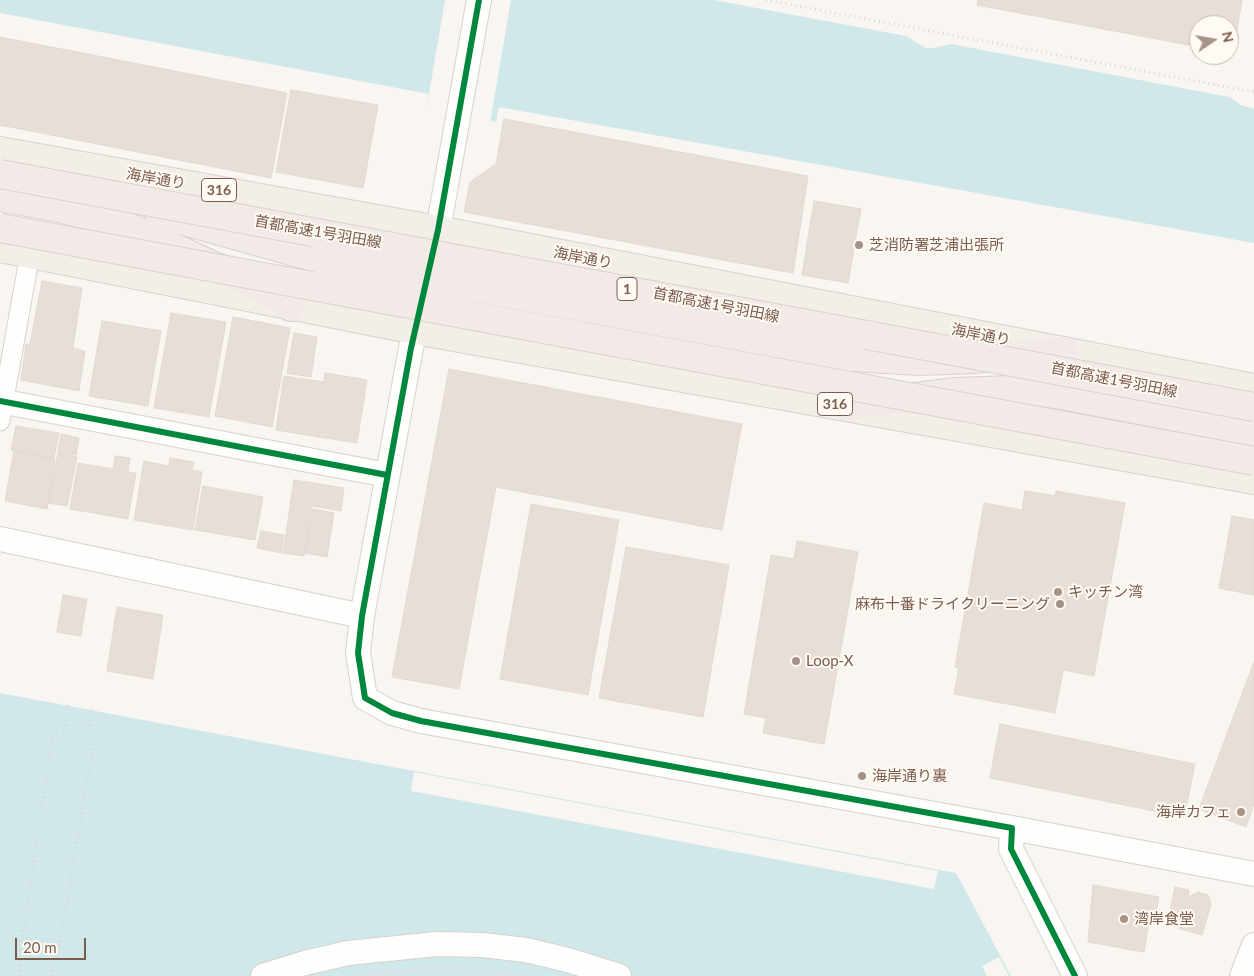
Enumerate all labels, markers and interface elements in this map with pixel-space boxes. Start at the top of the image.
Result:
north arrow [1189,15,1239,65]
text: N [1219,30,1238,44]
street label: 海岸通り [125,165,187,193]
road number: 316 [202,178,236,202]
street label: 首都高速1号羽田線 [253,212,383,252]
place label: 芝消防署芝浦出張所 [869,236,1004,254]
marker: 芝消防署芝浦出張所 [853,239,865,251]
street label: 海岸通り [552,243,614,273]
road number: 1 [617,278,637,300]
street label: 首都高速1号羽田線 [651,284,781,326]
street label: 海岸通り [950,320,1012,350]
street label: 首都高速1号羽田線 [1049,359,1179,401]
road number: 316 [818,392,852,416]
place label: キッチン湾 [1068,583,1143,601]
marker: キッチン湾 [1052,586,1064,598]
place label: 麻布十番ドライクリーニング [855,595,1050,613]
marker: 麻布十番ドライクリーニング [1054,598,1066,610]
place label: Loop-X [806,652,854,670]
marker: Loop-X [790,655,802,667]
place label: 海岸通り裏 [872,767,947,785]
marker: 海岸通り裏 [856,770,868,782]
place label: 海岸カフェ [1156,803,1231,821]
marker: 海岸カフェ [1235,806,1247,818]
place label: 湾岸食堂 [1134,910,1194,928]
marker: 湾岸食堂 [1118,913,1130,925]
scale bar [18,928,89,960]
text: 20 m [23,938,57,956]

